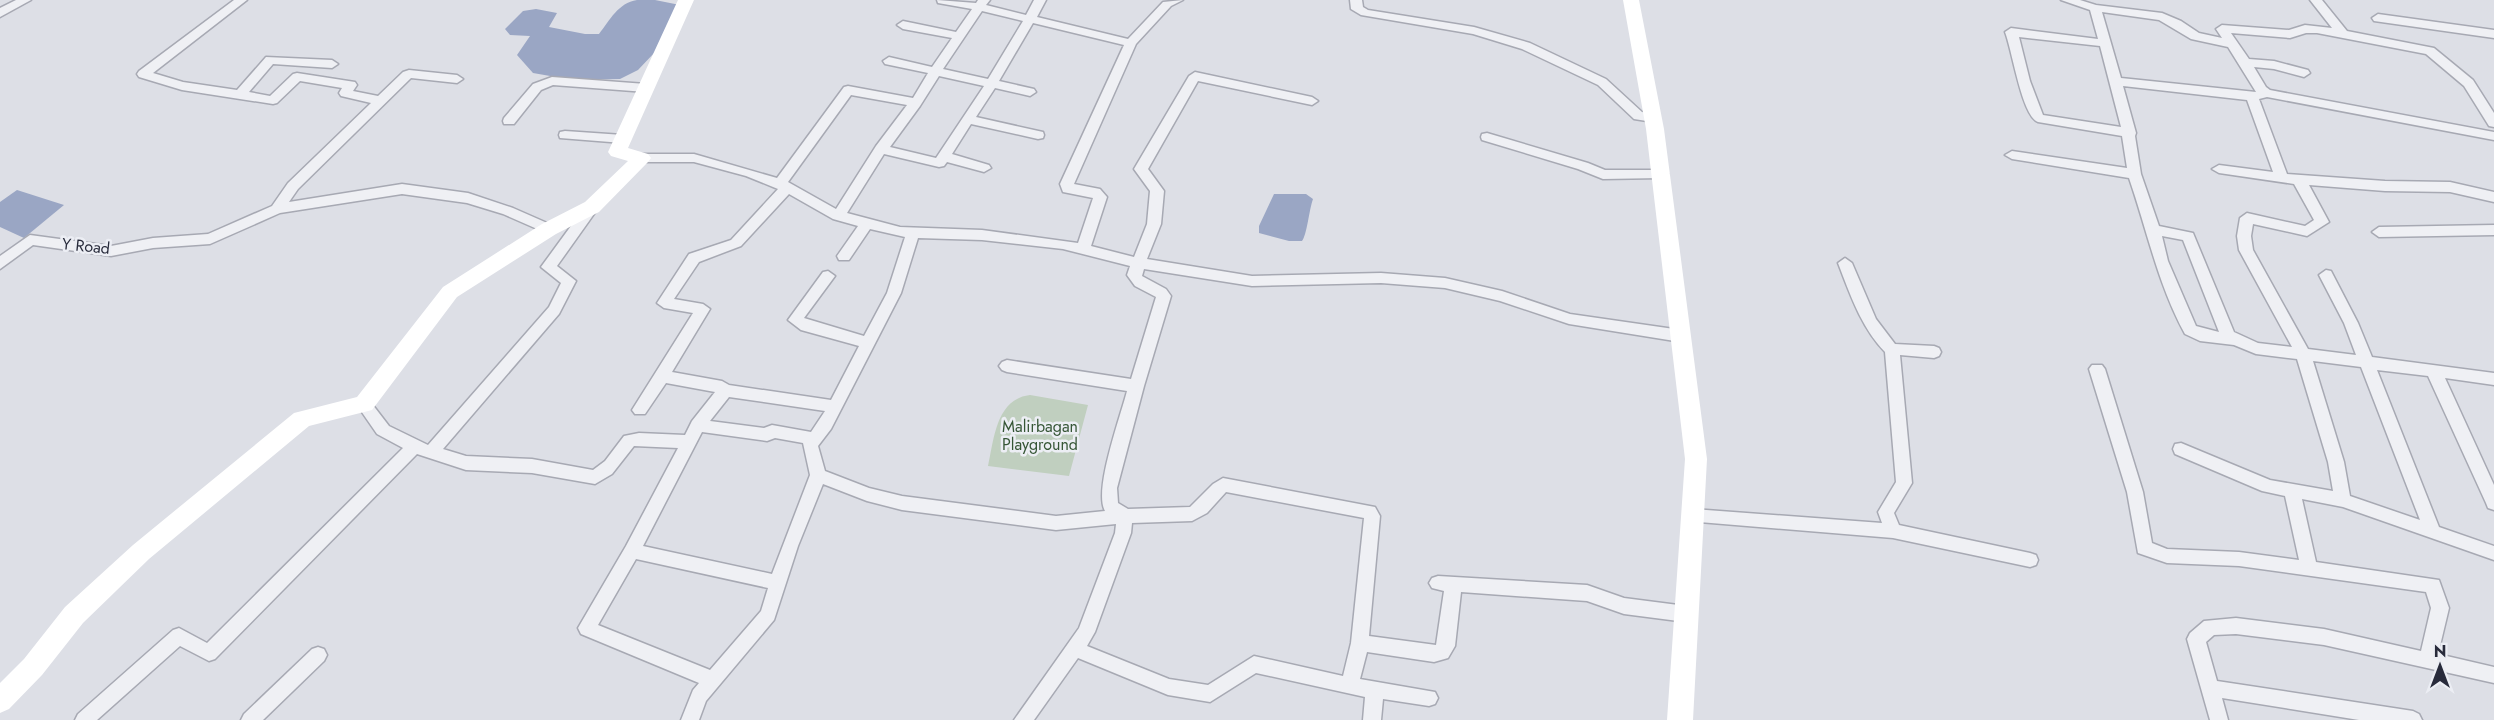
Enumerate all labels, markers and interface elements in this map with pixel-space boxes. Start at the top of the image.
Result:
street label: Y Road [61,232,111,260]
park label: Malirbagan Playground [1002,415,1078,456]
north arrow [2410,636,2470,696]
text: N [2434,640,2446,663]

